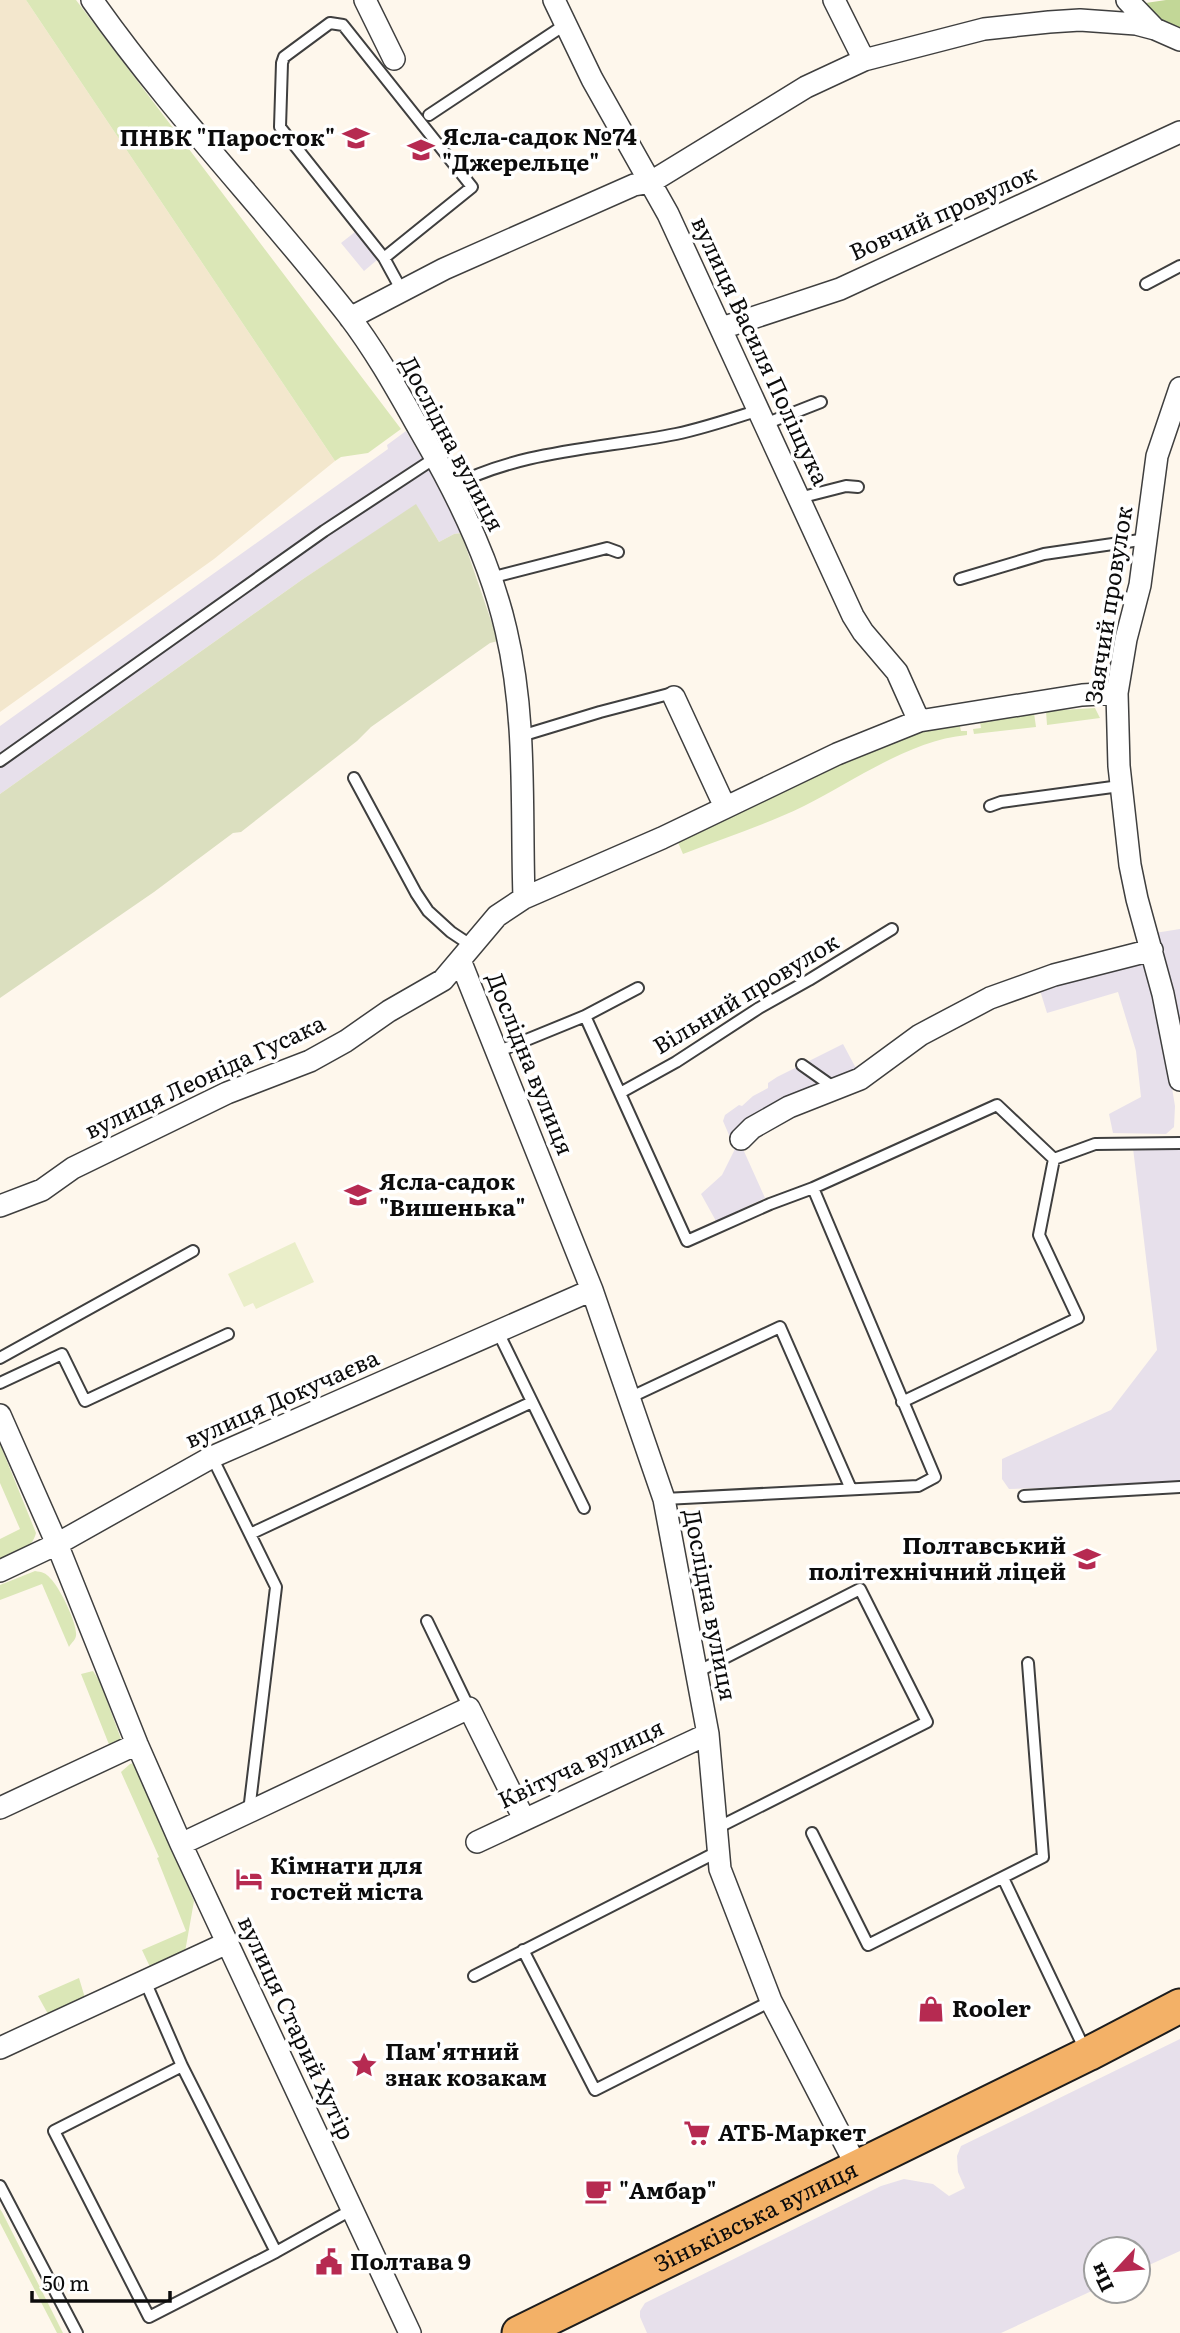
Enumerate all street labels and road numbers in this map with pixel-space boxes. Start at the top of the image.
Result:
street label: Вовчий провулок [843,155,1041,268]
street label: вулиця Василя Поліщука [684,210,839,491]
street label: Дослідна вулиця [393,349,514,537]
street label: Заячий провулок [1075,503,1139,706]
street label: Вільний провулок [646,923,845,1061]
street label: Дослідна вулиця [480,967,584,1160]
street label: вулиця Леоніда Гусака [78,1004,331,1146]
street label: вулиця Докучаєва [179,1339,384,1455]
street label: Дослідна вулиця [677,1506,747,1703]
street label: Квітуча вулиця [492,1709,669,1816]
street label: вулиця Старий Хутір [231,1910,365,2145]
street label: Зіньківська вулиця [648,2151,863,2279]

